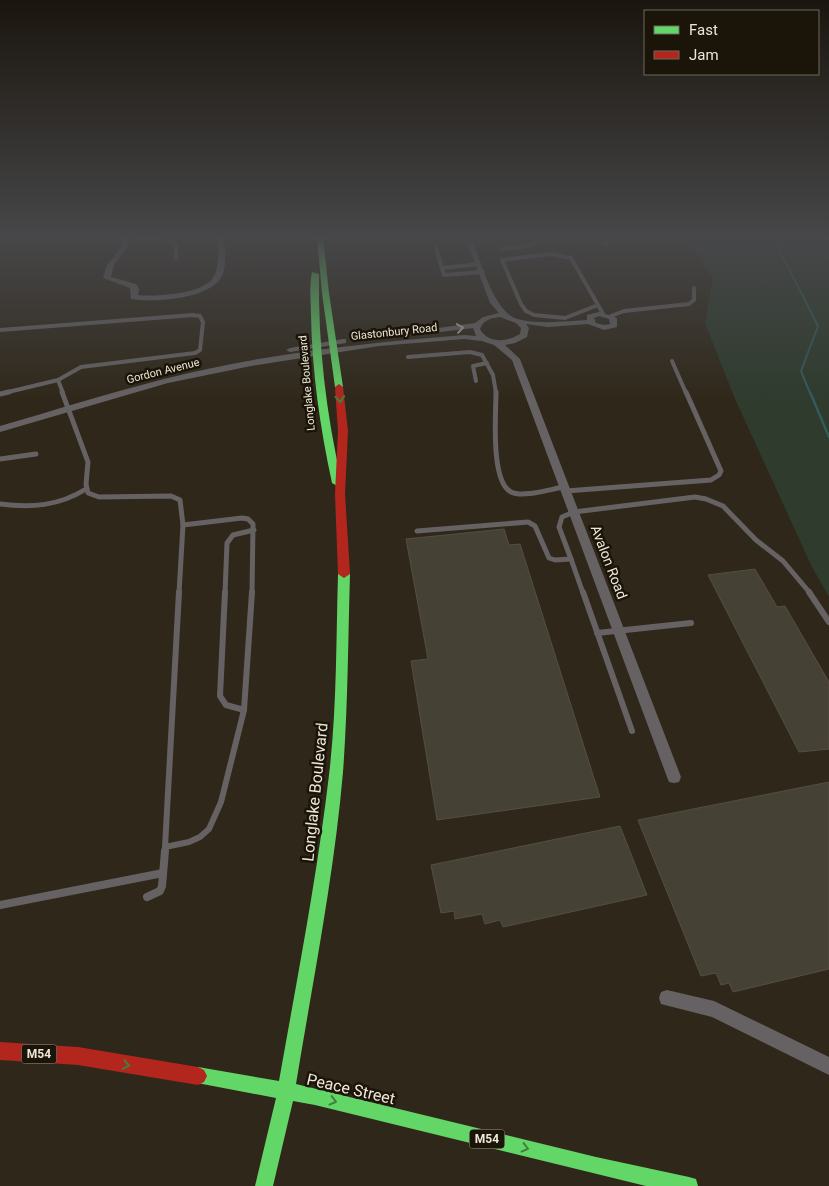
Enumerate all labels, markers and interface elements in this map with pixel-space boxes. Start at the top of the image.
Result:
legend [644,10,819,75]
text: Fast [689,21,718,39]
text: Jam [689,46,719,64]
street label: Glastonbury Road [350,321,438,343]
one-way arrow [456,323,464,334]
street label: Longlake Boulevard [296,335,318,431]
street label: Gordon Avenue [125,356,201,386]
one-way arrow [334,395,345,403]
street label: Avalon Road [588,523,630,601]
street label: Longlake Boulevard [298,722,332,862]
road number: M54 [22,1044,56,1064]
one-way arrow [122,1059,131,1069]
street label: Peace Street [305,1070,397,1108]
one-way arrow [329,1095,338,1106]
road number: M54 [470,1130,504,1148]
one-way arrow [521,1142,530,1153]

